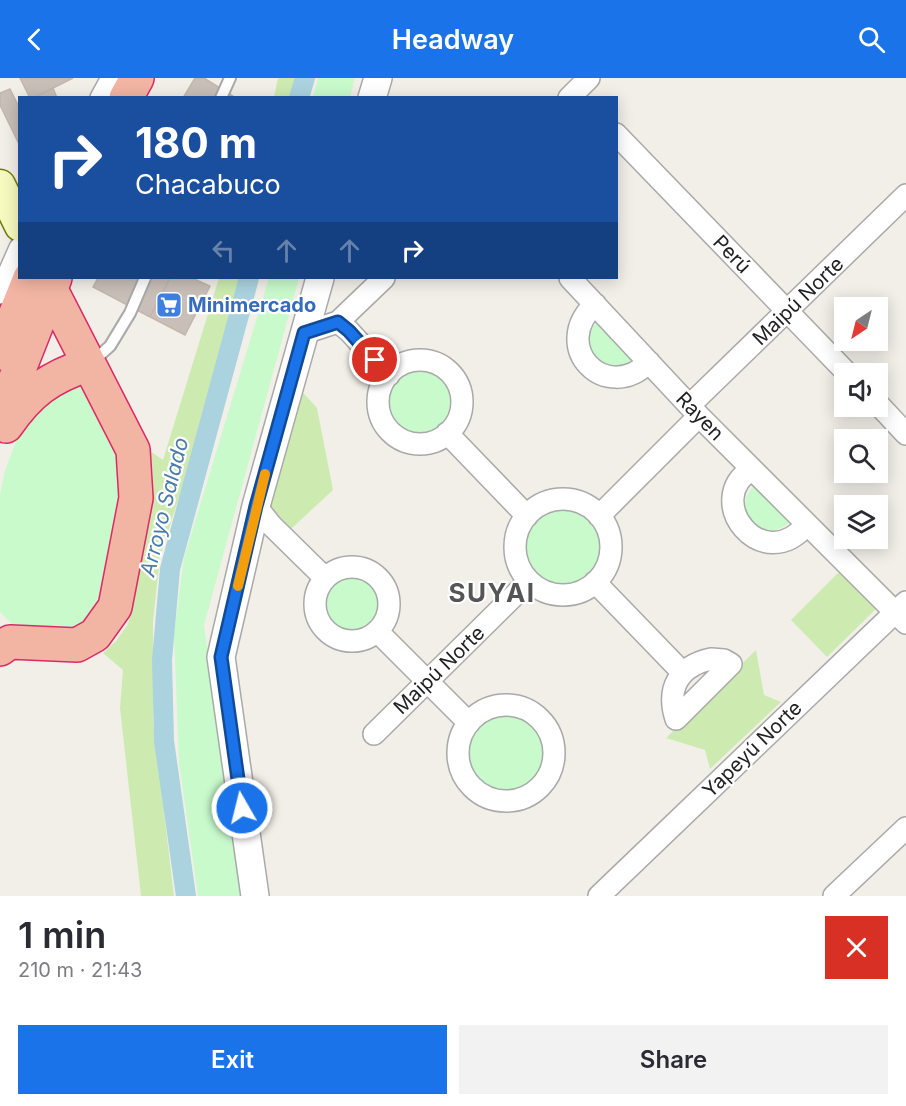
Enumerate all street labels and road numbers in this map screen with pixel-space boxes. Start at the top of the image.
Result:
street label: Perú [708,230,756,278]
street label: Maipú Norte [748,252,848,350]
street label: Rayen [671,387,729,445]
street label: Maipú Norte [389,621,489,719]
street label: Yapeyú Norte [697,696,807,802]

